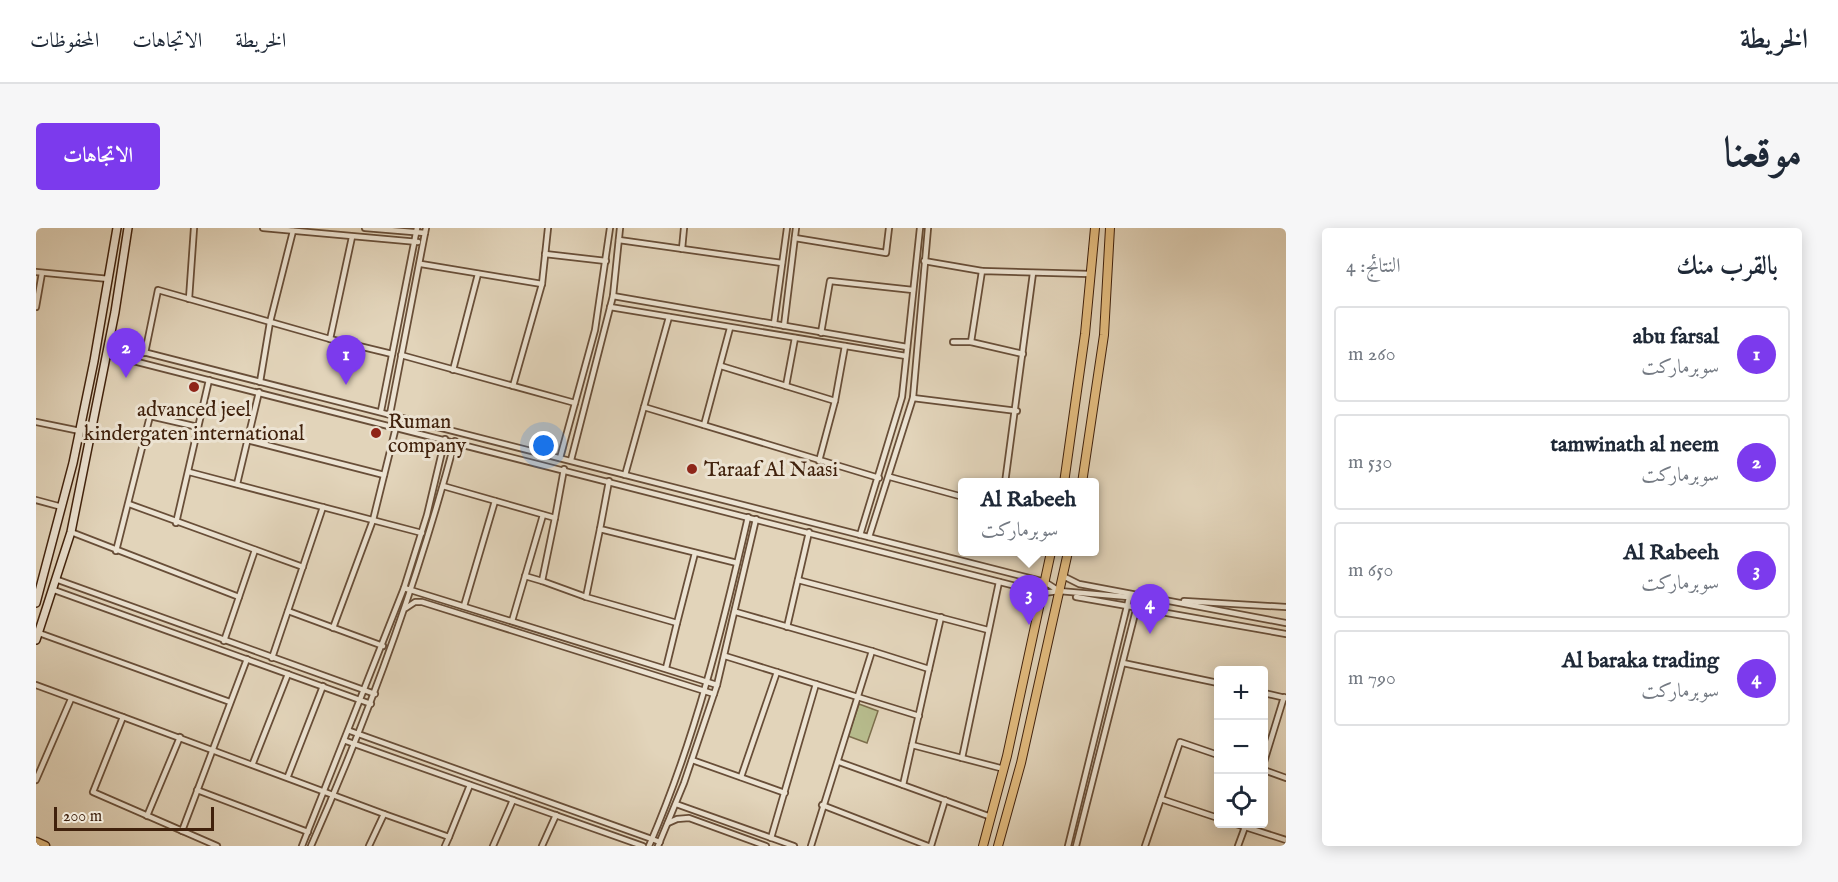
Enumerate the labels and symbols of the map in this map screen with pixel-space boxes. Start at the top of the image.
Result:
pin: 2 [106,328,146,378]
pin: 1 [326,336,366,385]
marker: advanced jeel kindergaten international [187,380,201,394]
place label: advanced jeel kindergaten international [83,397,305,448]
place label: Ruman company [388,409,467,460]
marker: Ruman company [369,426,383,440]
your location [529,431,558,460]
place label: Taraaf Al Naasi [704,457,838,484]
marker: Taraaf Al Naasi [685,462,699,476]
pin: 3 [1010,576,1048,625]
pin: 4 [1130,584,1170,634]
scale bar [54,804,214,832]

